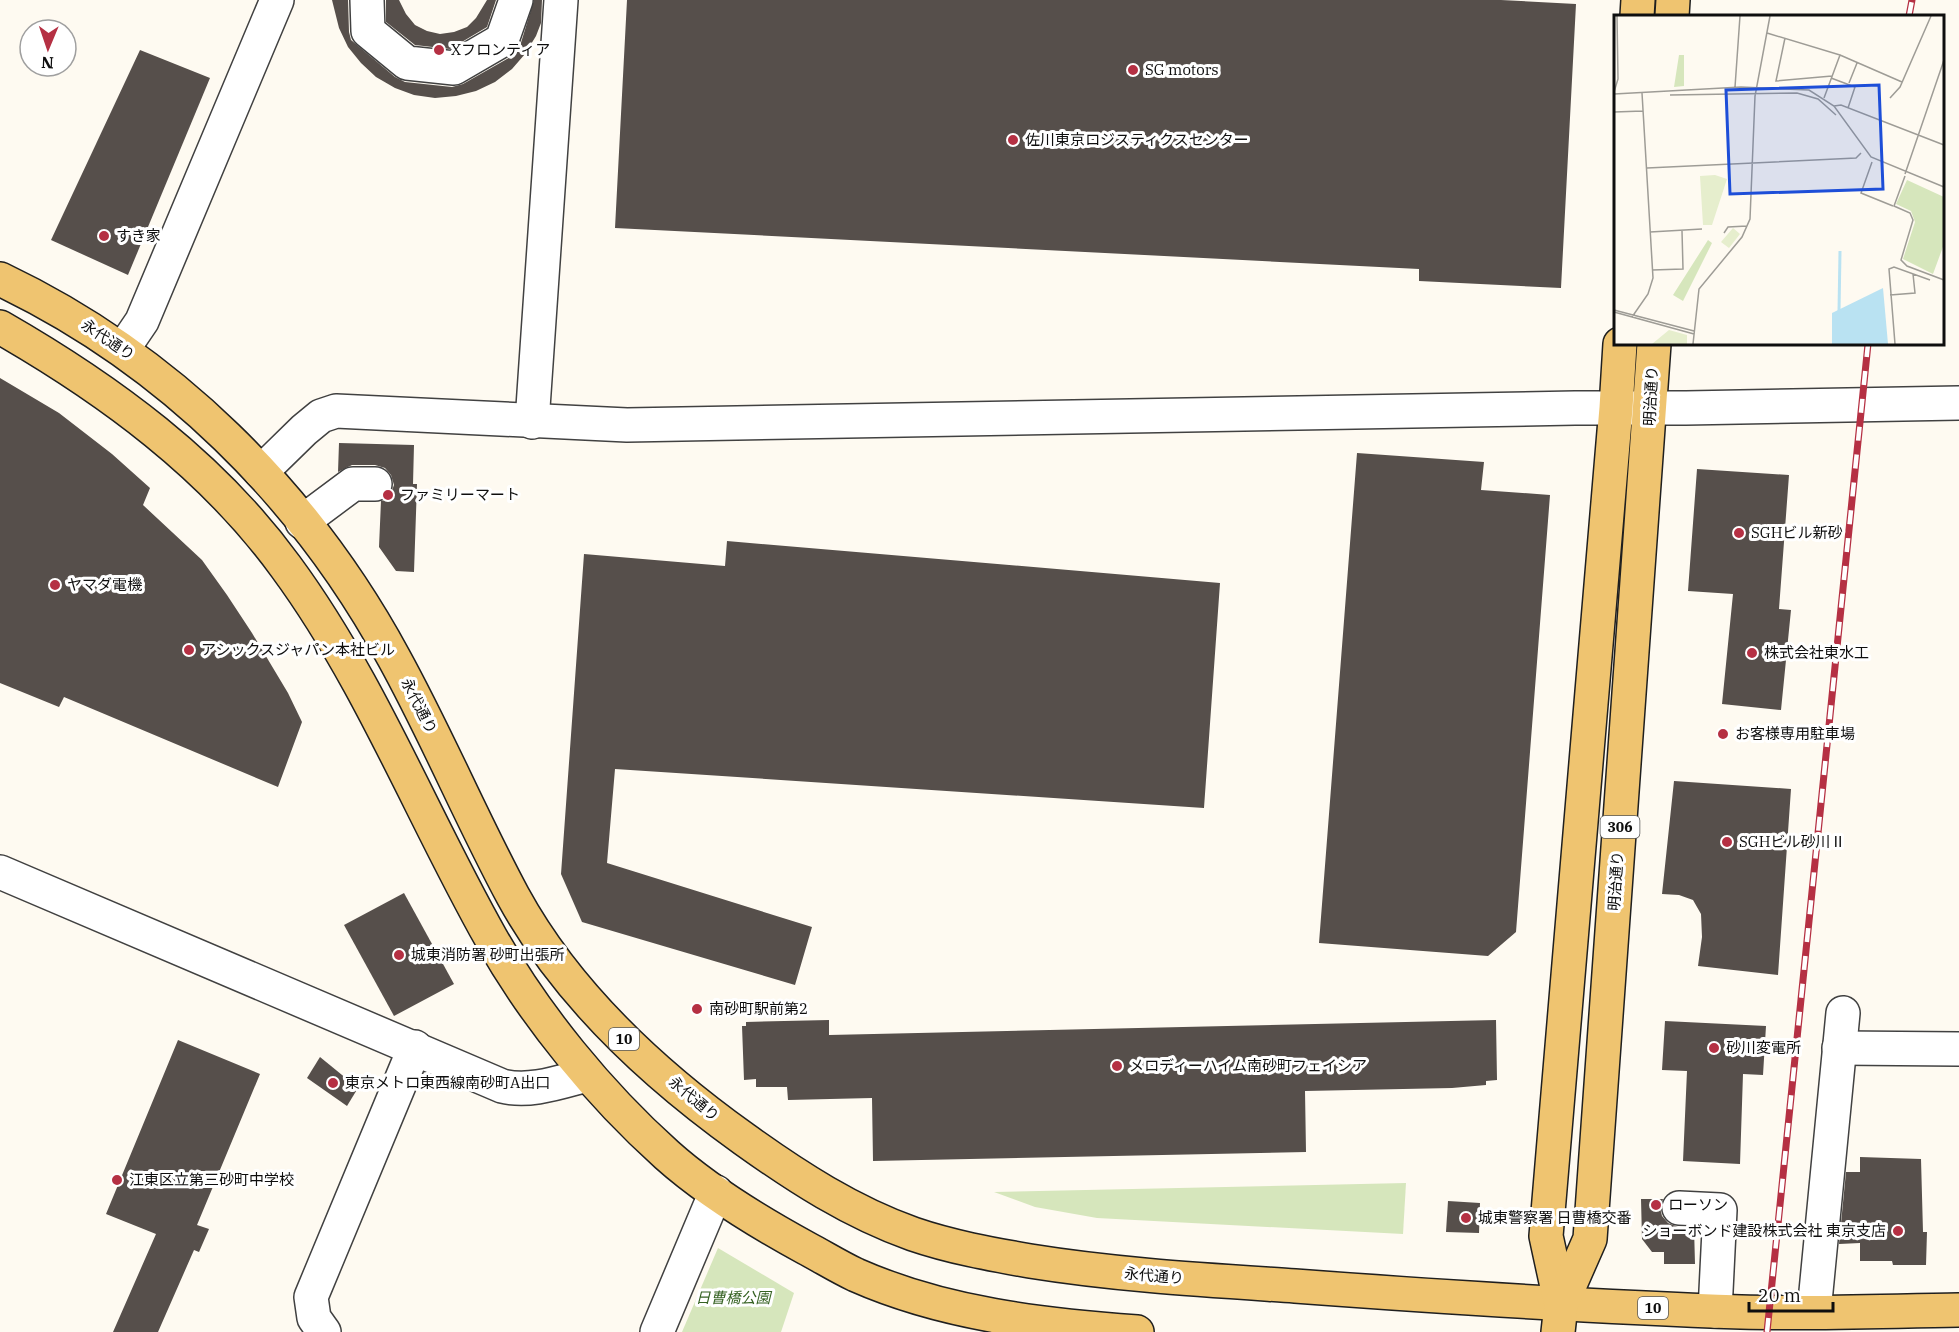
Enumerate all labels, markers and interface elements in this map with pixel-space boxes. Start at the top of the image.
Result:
inset map [1614,15,1944,345]
north arrow [18,18,78,78]
place label: Xフロンティア [451,40,550,59]
marker: Xフロンティア [432,43,446,57]
text: N [41,53,54,73]
place label: SG motors [1145,60,1219,79]
marker: SG motors [1126,63,1140,77]
place label: 佐川東京ロジスティクスセンター [1025,130,1249,149]
marker: 佐川東京ロジスティクスセンター [1006,133,1020,147]
place label: すき家 [116,226,161,245]
marker: すき家 [97,229,111,243]
street label: 永代通り [78,315,138,364]
street label: 明治通り [1639,366,1662,426]
place label: ファミリーマート [400,485,520,504]
marker: ファミリーマート [381,488,395,502]
place label: SGHビル新砂 [1751,523,1842,542]
marker: SGHビル新砂 [1732,526,1746,540]
place label: ヤマダ電機 [67,575,142,594]
marker: ヤマダ電機 [48,578,62,592]
place label: アシックスジャパン本社ビル [201,640,395,659]
marker: アシックスジャパン本社ビル [182,643,196,657]
place label: 株式会社東水工 [1764,643,1869,662]
marker: 株式会社東水工 [1745,646,1759,660]
street label: 永代通り [397,675,442,737]
place label: お客様専用駐車場 [1735,724,1855,743]
marker: お客様専用駐車場 [1716,727,1730,741]
road number: 306 [1600,816,1640,838]
place label: SGHビル砂川Ⅱ [1739,832,1845,851]
marker: SGHビル砂川Ⅱ [1720,835,1734,849]
street label: 明治通り [1604,850,1627,912]
place label: 城東消防署 砂町出張所 [411,945,564,964]
marker: 城東消防署 砂町出張所 [392,948,406,962]
place label: 南砂町駅前第2 [709,999,808,1018]
marker: 南砂町駅前第2 [690,1002,704,1016]
road number: 10 [609,1028,639,1050]
place label: 砂川変電所 [1726,1038,1801,1057]
marker: 砂川変電所 [1707,1041,1721,1055]
place label: メロディーハイム南砂町フェイシア [1129,1056,1367,1075]
marker: メロディーハイム南砂町フェイシア [1110,1059,1124,1073]
street label: 永代通り [665,1072,723,1125]
place label: 東京メトロ東西線南砂町A出口 [345,1073,550,1092]
marker: 東京メトロ東西線南砂町A出口 [326,1076,340,1090]
place label: 江東区立第三砂町中学校 [129,1170,294,1189]
marker: 江東区立第三砂町中学校 [110,1173,124,1187]
place label: ローソン [1668,1195,1728,1214]
marker: ローソン [1649,1198,1663,1212]
place label: 城東警察署 日曹橋交番 [1478,1208,1631,1227]
marker: 城東警察署 日曹橋交番 [1459,1211,1473,1225]
place label: ショーボンド建設株式会社 東京支店 [1643,1221,1886,1240]
marker: ショーボンド建設株式会社 東京支店 [1891,1224,1905,1238]
street label: 永代通り [1123,1263,1185,1288]
scale bar [1749,1275,1833,1313]
text: 20 m [1758,1284,1801,1307]
park label: 日曹橋公園 [695,1288,772,1307]
road number: 10 [1638,1297,1668,1319]

